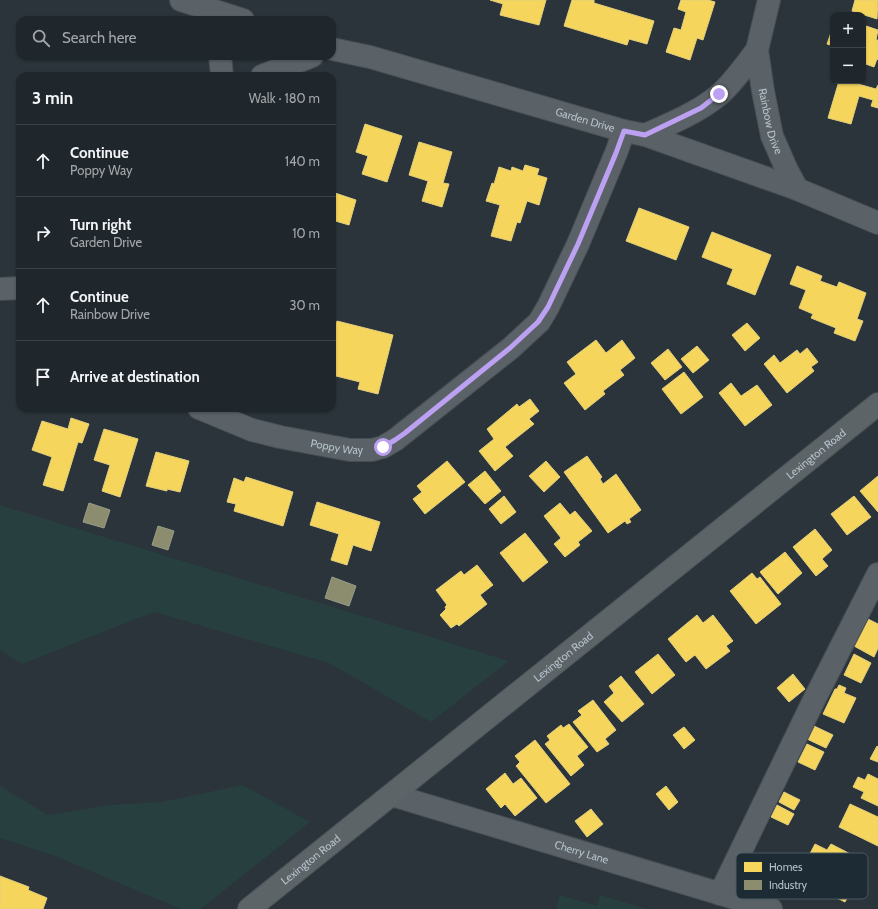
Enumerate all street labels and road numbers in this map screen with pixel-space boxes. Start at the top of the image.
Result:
street label: Rainbow Drive [756,87,786,157]
street label: Garden Drive [554,104,617,135]
street label: Lexington Road [783,426,849,482]
street label: Poppy Way [309,436,364,458]
street label: Lexington Road [531,629,596,685]
street label: Lexington Road [278,831,343,888]
street label: Cherry Lane [553,837,611,867]

